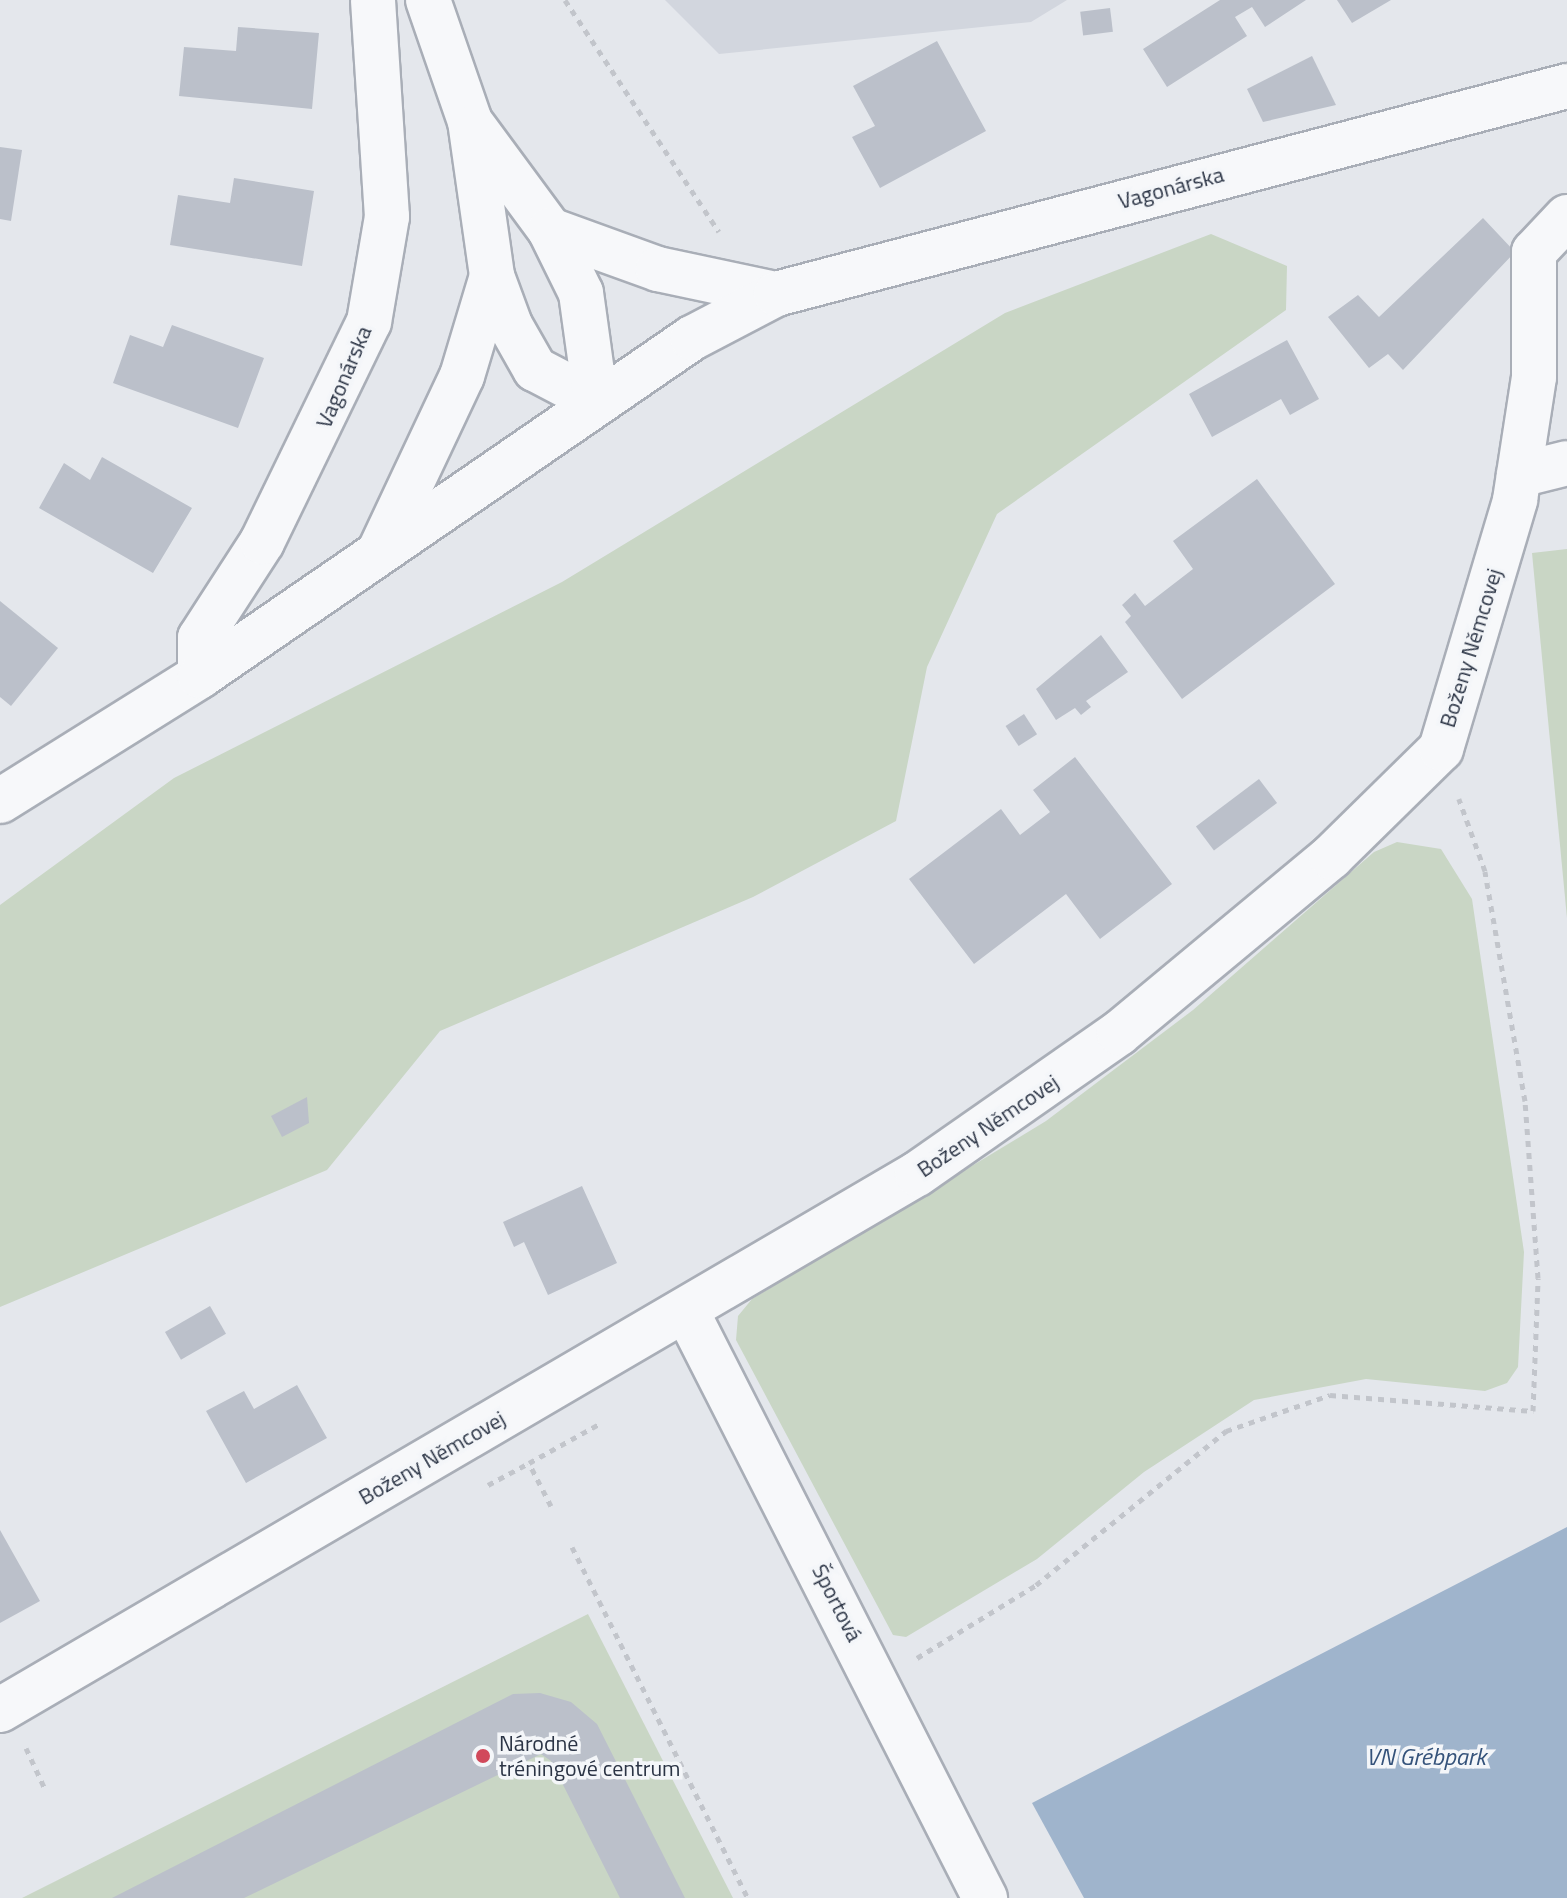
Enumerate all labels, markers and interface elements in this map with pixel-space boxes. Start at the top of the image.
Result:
street label: Vagonárska [1115,161,1227,215]
street label: Vagonárska [311,322,377,432]
street label: Boženy Němcovej [1434,565,1508,731]
street label: Boženy Němcovej [912,1069,1064,1183]
street label: Boženy Němcovej [354,1405,510,1511]
street label: Športová [806,1560,868,1646]
place label: Národné tréningové centrum [499,1730,680,1782]
water label: VN Grébpark [1366,1743,1486,1771]
marker: Národné tréningové centrum [474,1747,492,1765]

